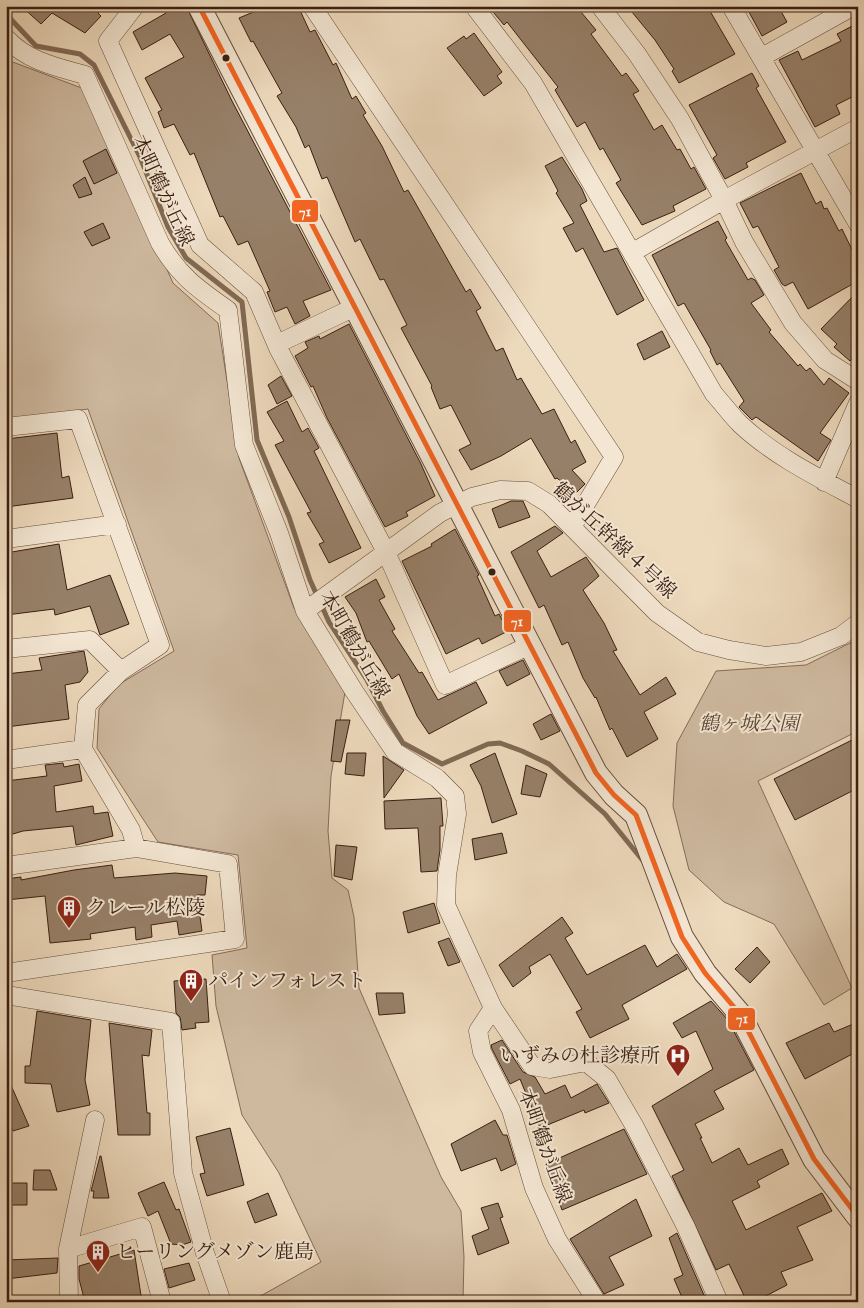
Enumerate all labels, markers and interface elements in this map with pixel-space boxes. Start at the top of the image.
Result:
unlabelled marker [221,53,231,63]
street label: 本町鶴が丘線 [125,131,199,251]
line badge: 71 [291,199,319,223]
text: 71 [299,203,311,221]
street label: 鶴が丘幹線４号線 [547,477,681,605]
unlabelled marker [487,567,497,577]
street label: 本町鶴が丘線 [313,587,395,703]
line badge: 71 [503,609,532,633]
text: 71 [511,613,523,631]
park label: 鶴ヶ城公園 [699,712,802,737]
building icon: クレール松陵 [56,895,82,929]
place label: クレール松陵 [86,896,206,921]
building icon: パインフォレスト [178,968,204,1002]
place label: パインフォレスト [208,969,366,994]
line badge: 71 [727,1007,756,1031]
text: 71 [736,1010,748,1028]
hospital icon: いずみの杜診療所 [665,1043,691,1077]
place label: いずみの杜診療所 [500,1044,660,1069]
street label: 本町鶴が丘線 [512,1085,576,1207]
building icon: ヒーリングメゾン鹿島 [85,1239,111,1273]
place label: ヒーリングメゾン鹿島 [116,1240,314,1265]

